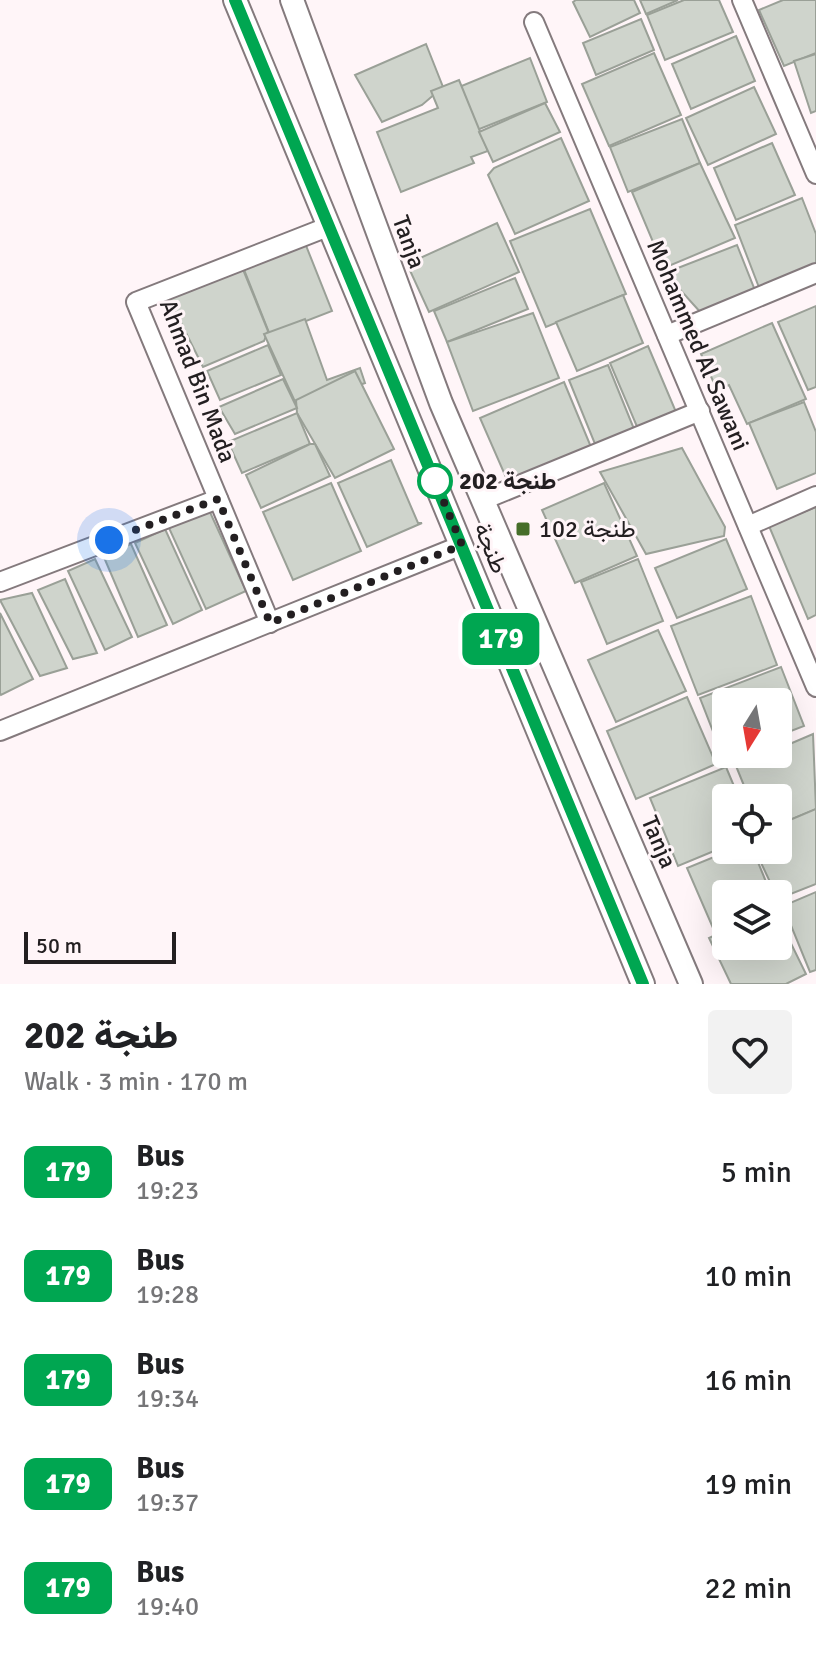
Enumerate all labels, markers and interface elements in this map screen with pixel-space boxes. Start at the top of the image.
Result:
street label: Tanja [386,211,432,273]
street label: Mohammed Al Sawani [640,235,756,455]
street label: Ahmad Bin Mada [153,295,243,467]
marker: طنجة 202 [418,464,452,498]
place label: طنجة 202 [459,466,556,496]
place label: طنجة 102 [539,514,636,544]
street label: طنجة [467,518,515,578]
your location [89,520,129,560]
marker: طنجة 102 [514,520,532,538]
line badge: 179 [455,613,547,665]
text: 179 [478,622,524,656]
north arrow [712,688,792,768]
map controls [712,688,792,960]
button: locate [712,784,792,864]
street label: Tanja [635,811,683,873]
button: layers [712,880,792,960]
scale bar [24,928,176,964]
text: 50 m [36,932,82,959]
button: heart [708,1010,792,1094]
text: طنجة 202 [24,1012,178,1059]
text: Walk · 3 min · 170 m [24,1066,248,1098]
text: Bus [136,1138,184,1175]
text: 5 min [721,1154,792,1191]
text: 179 [45,1155,91,1189]
text: 19:23 [136,1175,199,1207]
text: Bus [136,1242,184,1279]
text: 10 min [705,1258,792,1295]
text: 179 [45,1259,91,1293]
text: 19:28 [136,1279,199,1311]
text: Bus [136,1346,184,1383]
text: 16 min [705,1362,792,1399]
text: 179 [45,1363,91,1397]
text: 19:34 [136,1383,199,1415]
text: Bus [136,1450,184,1487]
text: 19 min [705,1466,792,1503]
text: 179 [45,1467,91,1501]
text: 19:37 [136,1487,199,1519]
text: Bus [136,1554,184,1591]
text: 22 min [705,1570,792,1607]
text: 179 [45,1571,91,1605]
text: 19:40 [136,1591,199,1623]

